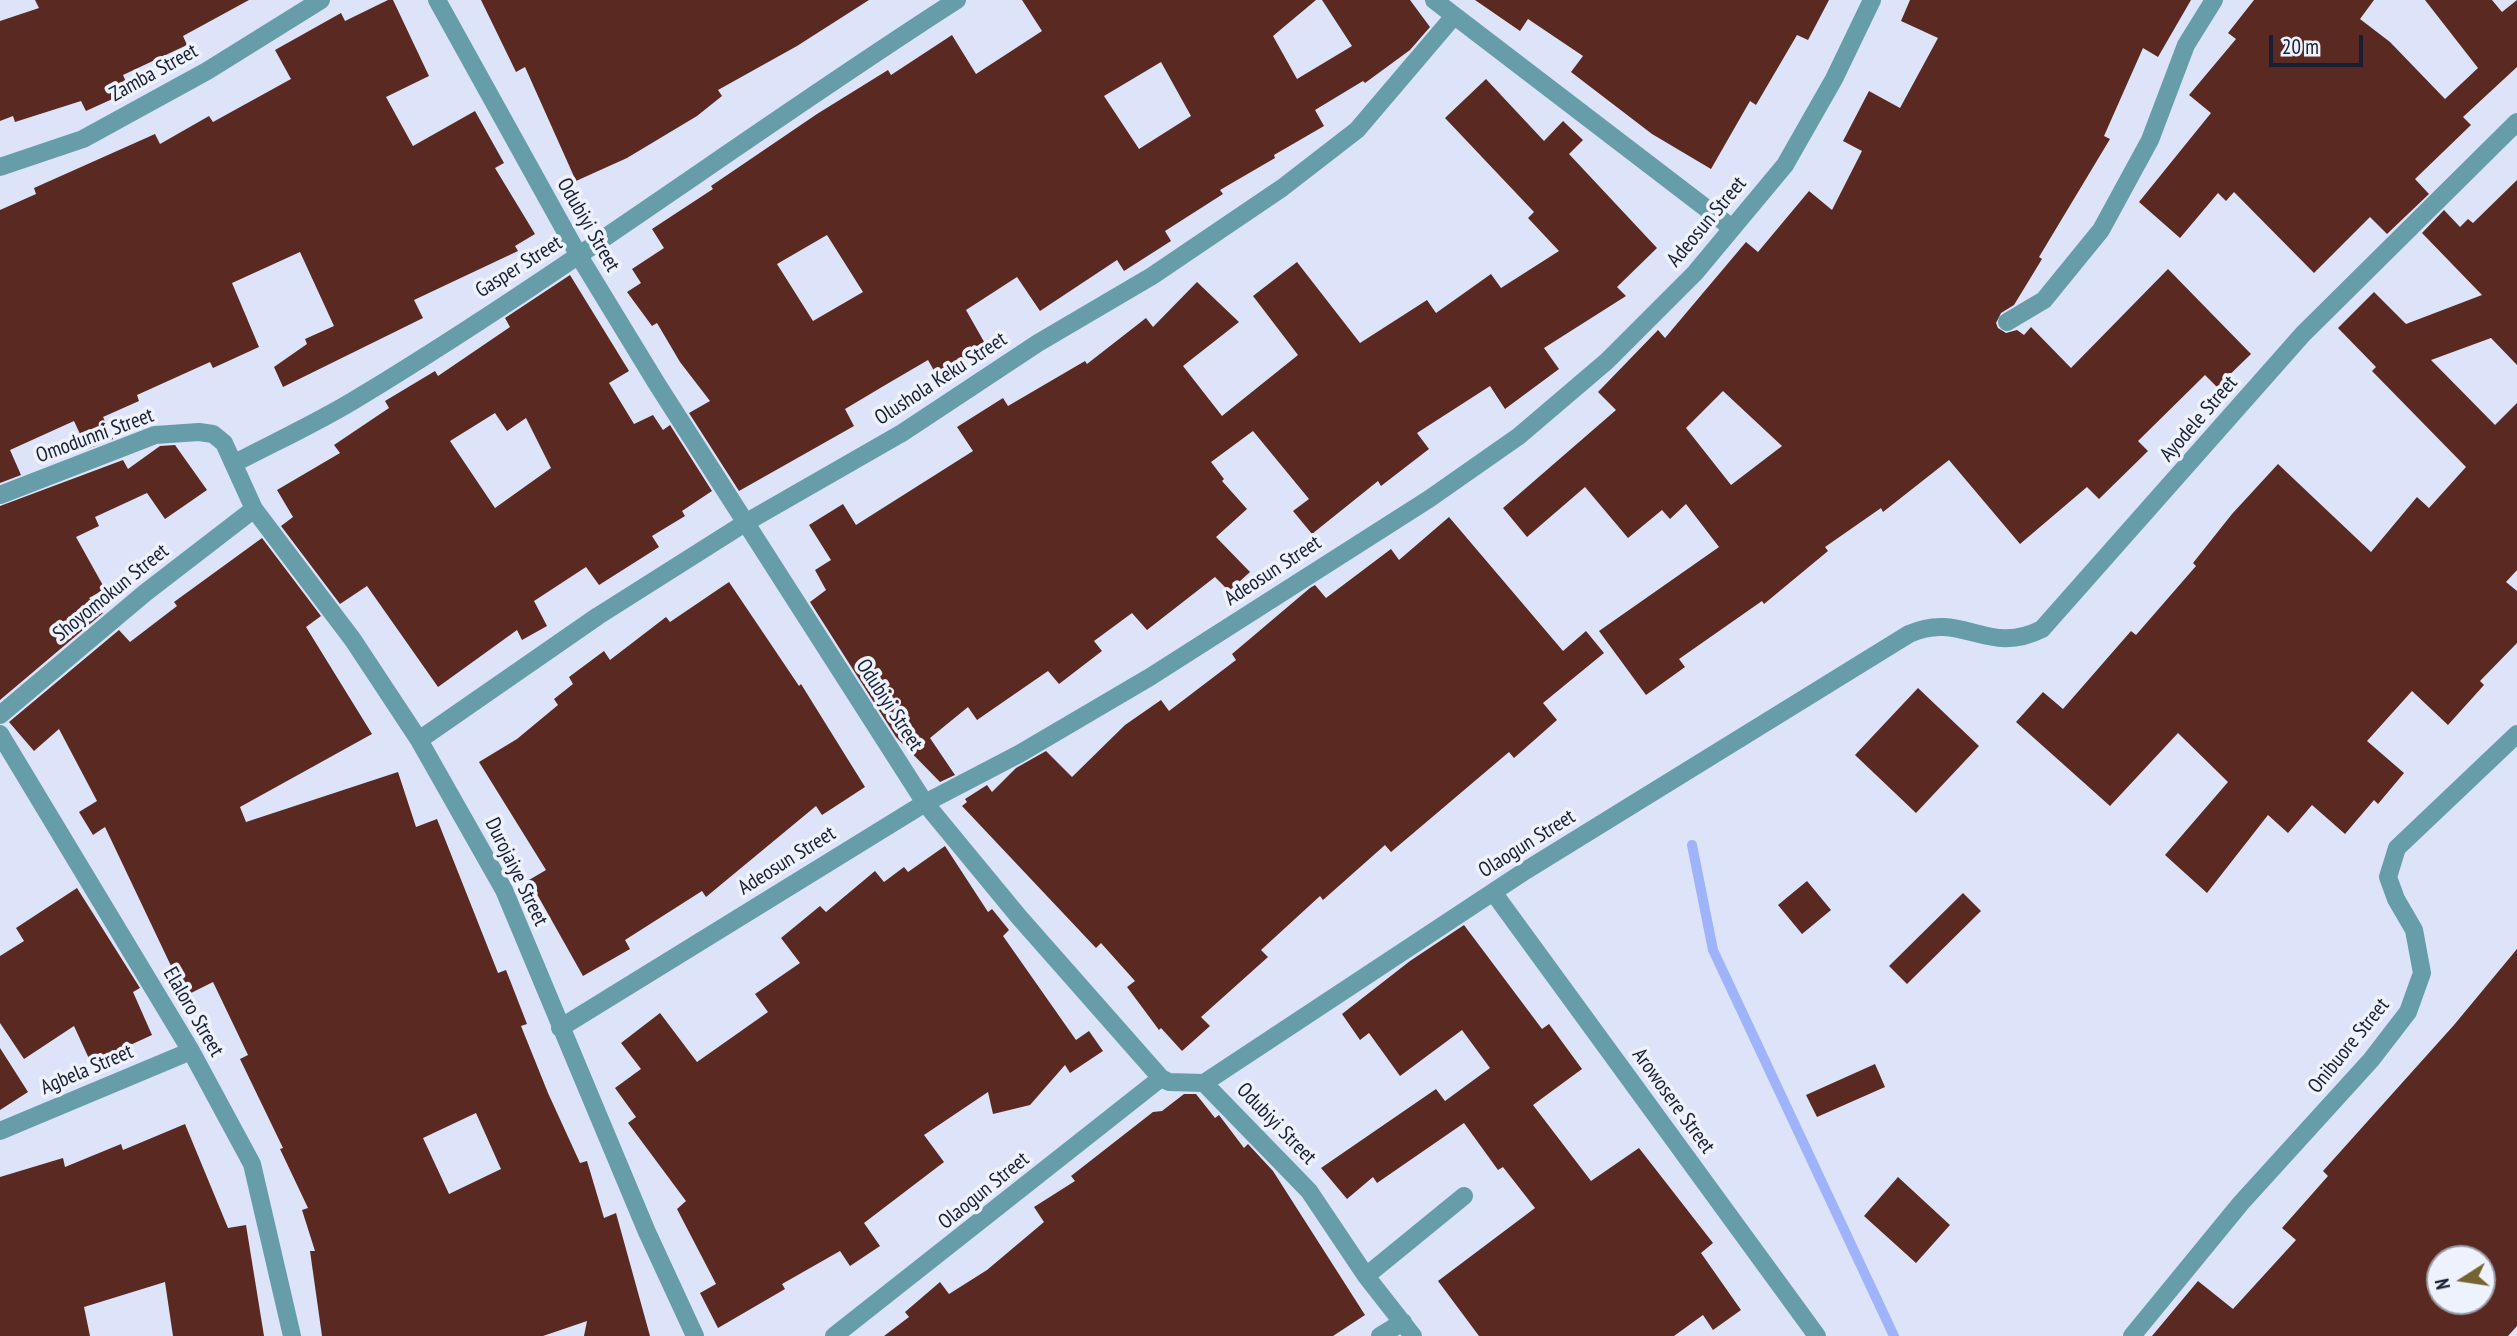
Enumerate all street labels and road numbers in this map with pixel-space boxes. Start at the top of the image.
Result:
street label: Zamba Street [106,39,202,107]
street label: Adeosun Street [1662,172,1752,272]
street label: Odubiyi Street [551,174,625,276]
street label: Gasper Street [471,231,567,303]
street label: Olushola Keku Street [870,327,1012,431]
street label: Ayodele Street [2155,371,2243,467]
street label: Omodunni Street [33,403,157,469]
street label: Adeosun Street [1220,530,1326,612]
street label: Shoyomokun Street [48,539,174,647]
street label: Odubiyi Street [850,655,928,755]
street label: Olaogun Street [1474,804,1580,884]
street label: Durojaiye Street [479,814,553,930]
street label: Adeosun Street [734,821,840,901]
street label: Elaloro Street [157,963,229,1061]
street label: Onibuore Street [2303,993,2395,1099]
street label: Agbela Street [37,1039,137,1101]
street label: Arowosere Street [1626,1043,1720,1159]
street label: Odubiyi Street [1231,1078,1321,1170]
street label: Olaogun Street [934,1147,1034,1235]

